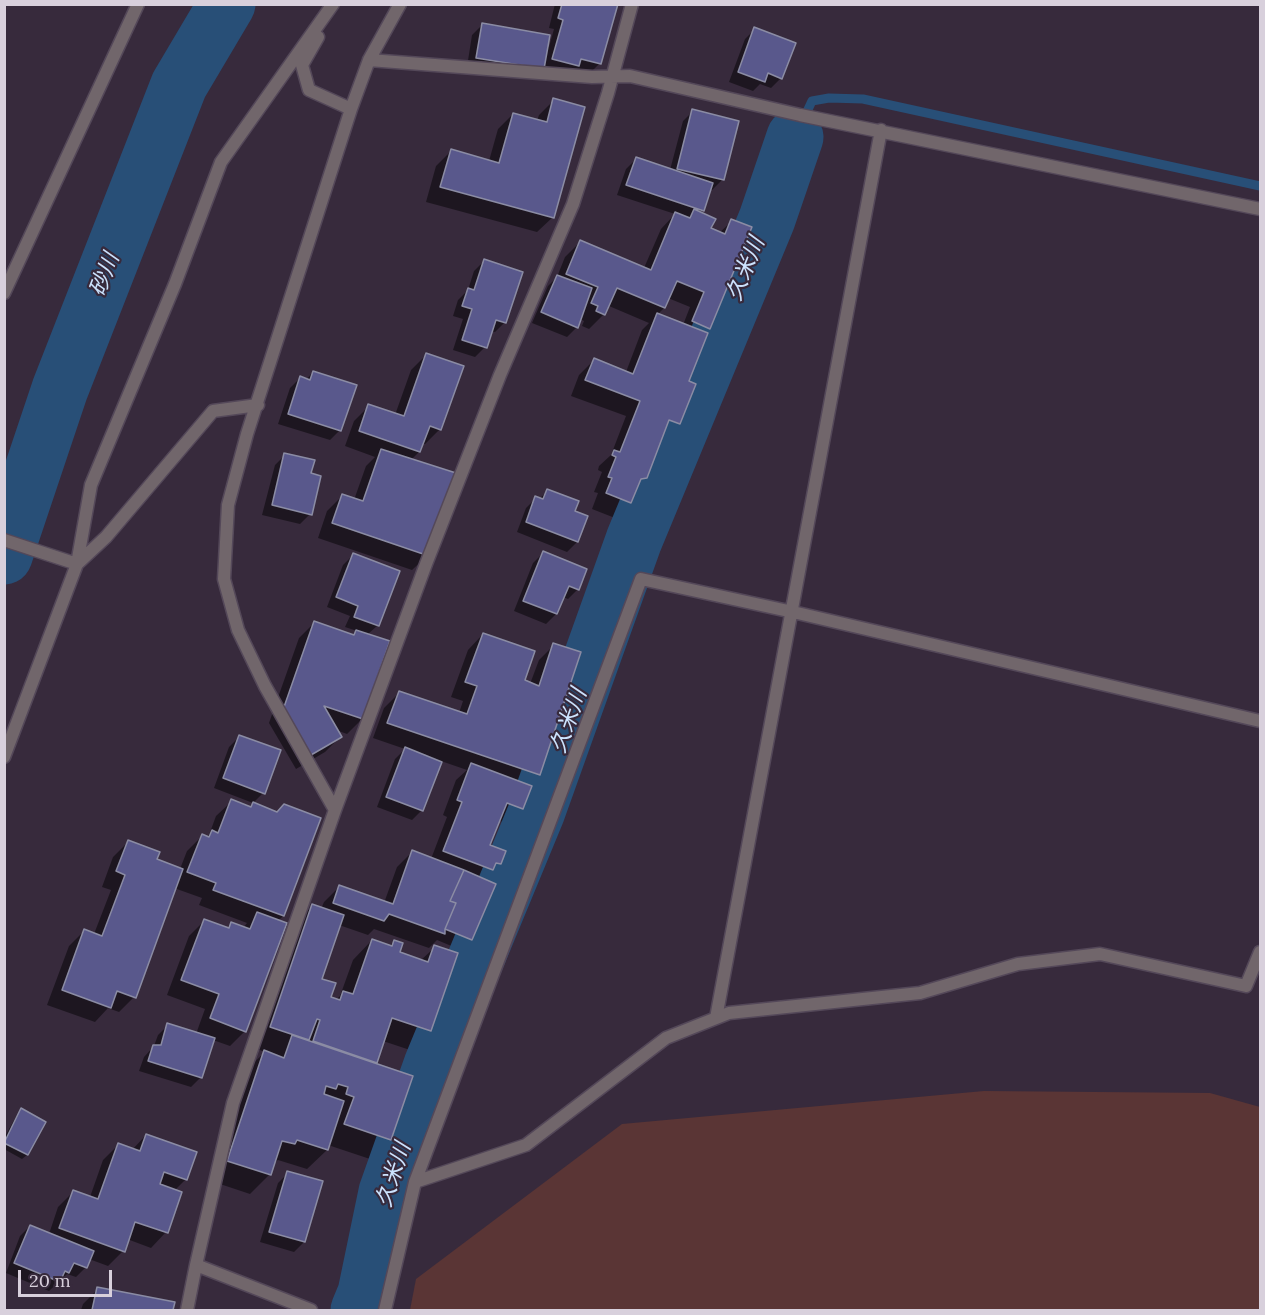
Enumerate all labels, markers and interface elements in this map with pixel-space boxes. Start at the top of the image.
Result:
water label: 久米川 [721,233,771,305]
water label: 砂川 [85,250,125,300]
water label: 久米川 [545,685,593,757]
water label: 久米川 [371,1140,417,1210]
scale bar [21,1258,116,1296]
text: 20 m [29,1269,71,1292]

